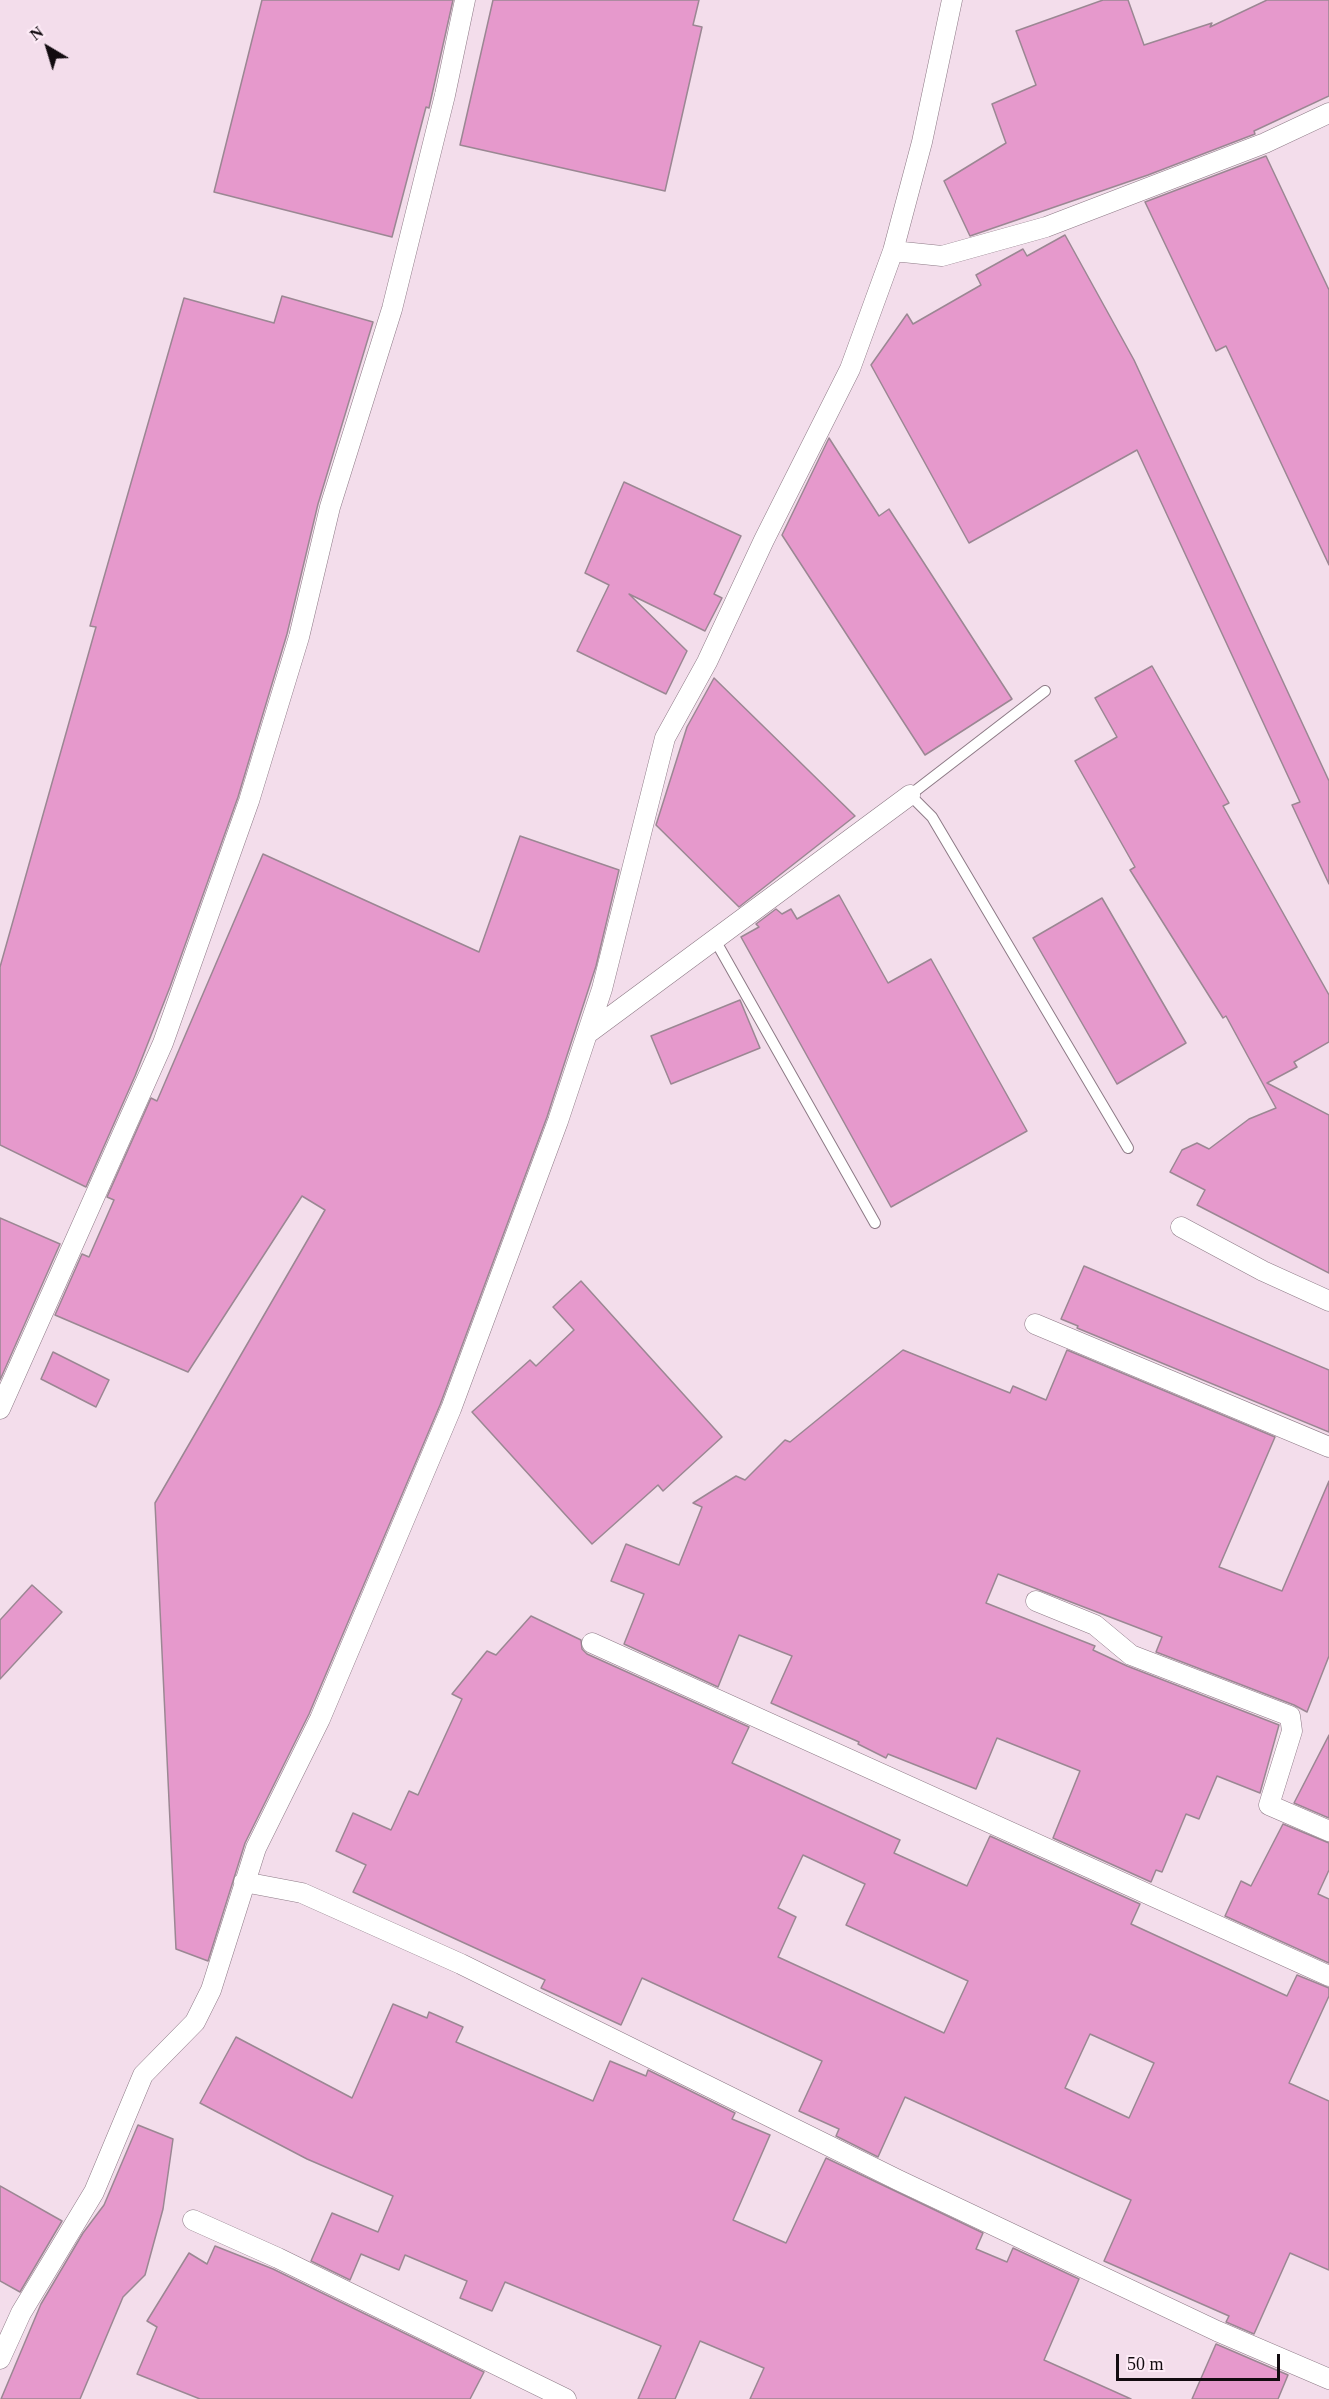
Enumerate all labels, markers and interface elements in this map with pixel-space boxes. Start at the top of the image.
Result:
north arrow [18,18,78,78]
text: N [27,23,46,44]
scale bar [1119,2342,1282,2380]
text: 50 m [1127,2354,1164,2374]

